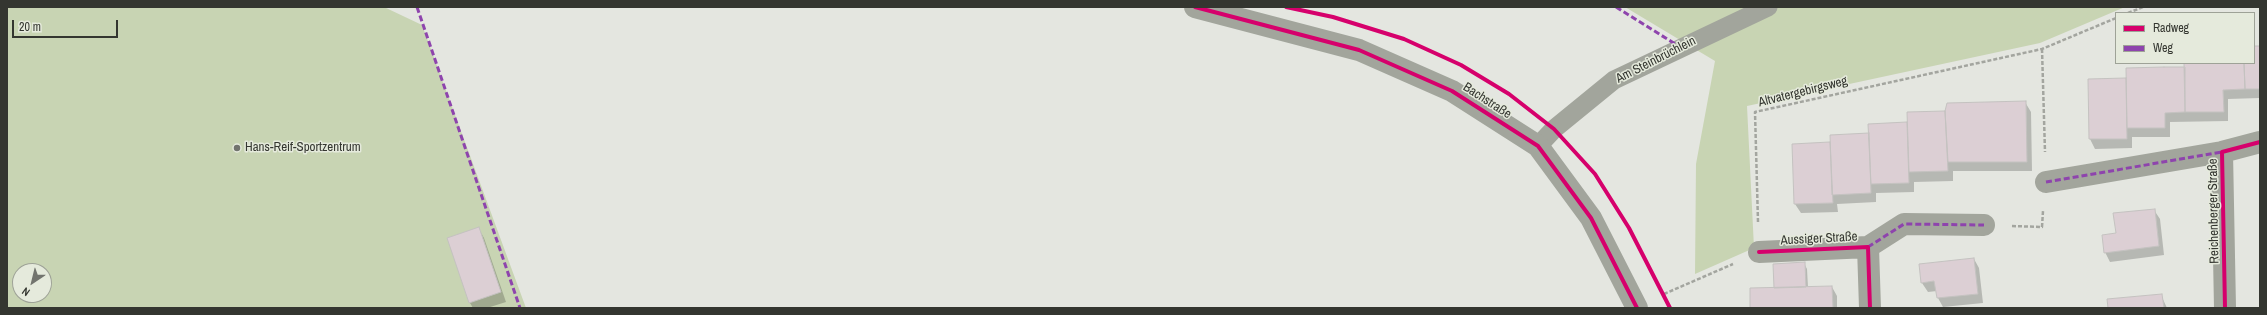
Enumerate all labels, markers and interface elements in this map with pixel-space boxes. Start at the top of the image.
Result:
scale bar [14,12,120,38]
legend [2115,12,2255,64]
text: 20 m [19,19,41,35]
text: Radweg [2153,20,2189,36]
street label: Am Steinbrüchlein [1613,33,1699,87]
text: Weg [2153,40,2173,56]
street label: Altvatergebirgsweg [1757,73,1849,111]
street label: Bachstraße [1460,80,1514,122]
place label: Hans-Reif-Sportzentrum [245,140,361,156]
marker: Hans-Reif-Sportzentrum [232,143,242,153]
street label: Reichenberger Straße [2205,158,2223,264]
street label: Aussiger Straße [1780,229,1858,249]
north arrow [12,263,52,303]
text: N [19,284,32,300]

